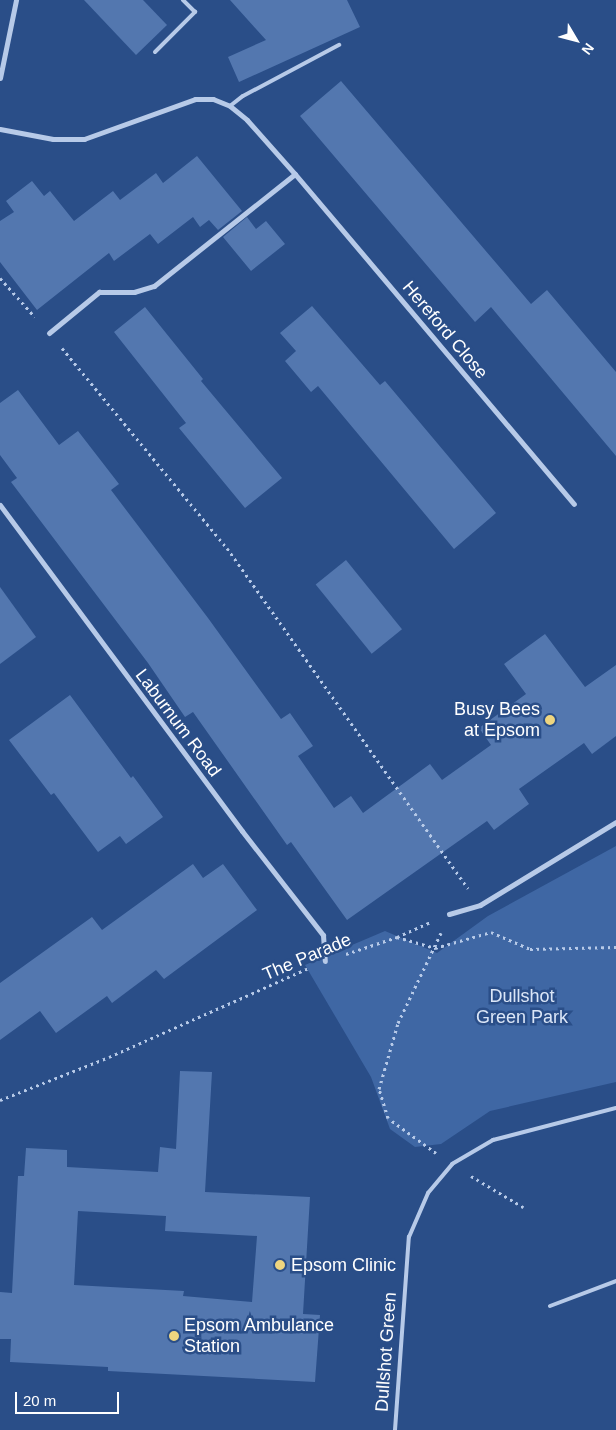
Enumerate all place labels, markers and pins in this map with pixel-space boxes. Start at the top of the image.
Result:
place label: Busy Bees at Epsom [454,699,540,742]
marker: Busy Bees at Epsom [544,714,556,726]
place label: Epsom Clinic [291,1254,396,1276]
marker: Epsom Clinic [273,1258,287,1272]
place label: Epsom Ambulance Station [184,1315,335,1358]
marker: Epsom Ambulance Station [168,1330,180,1342]

